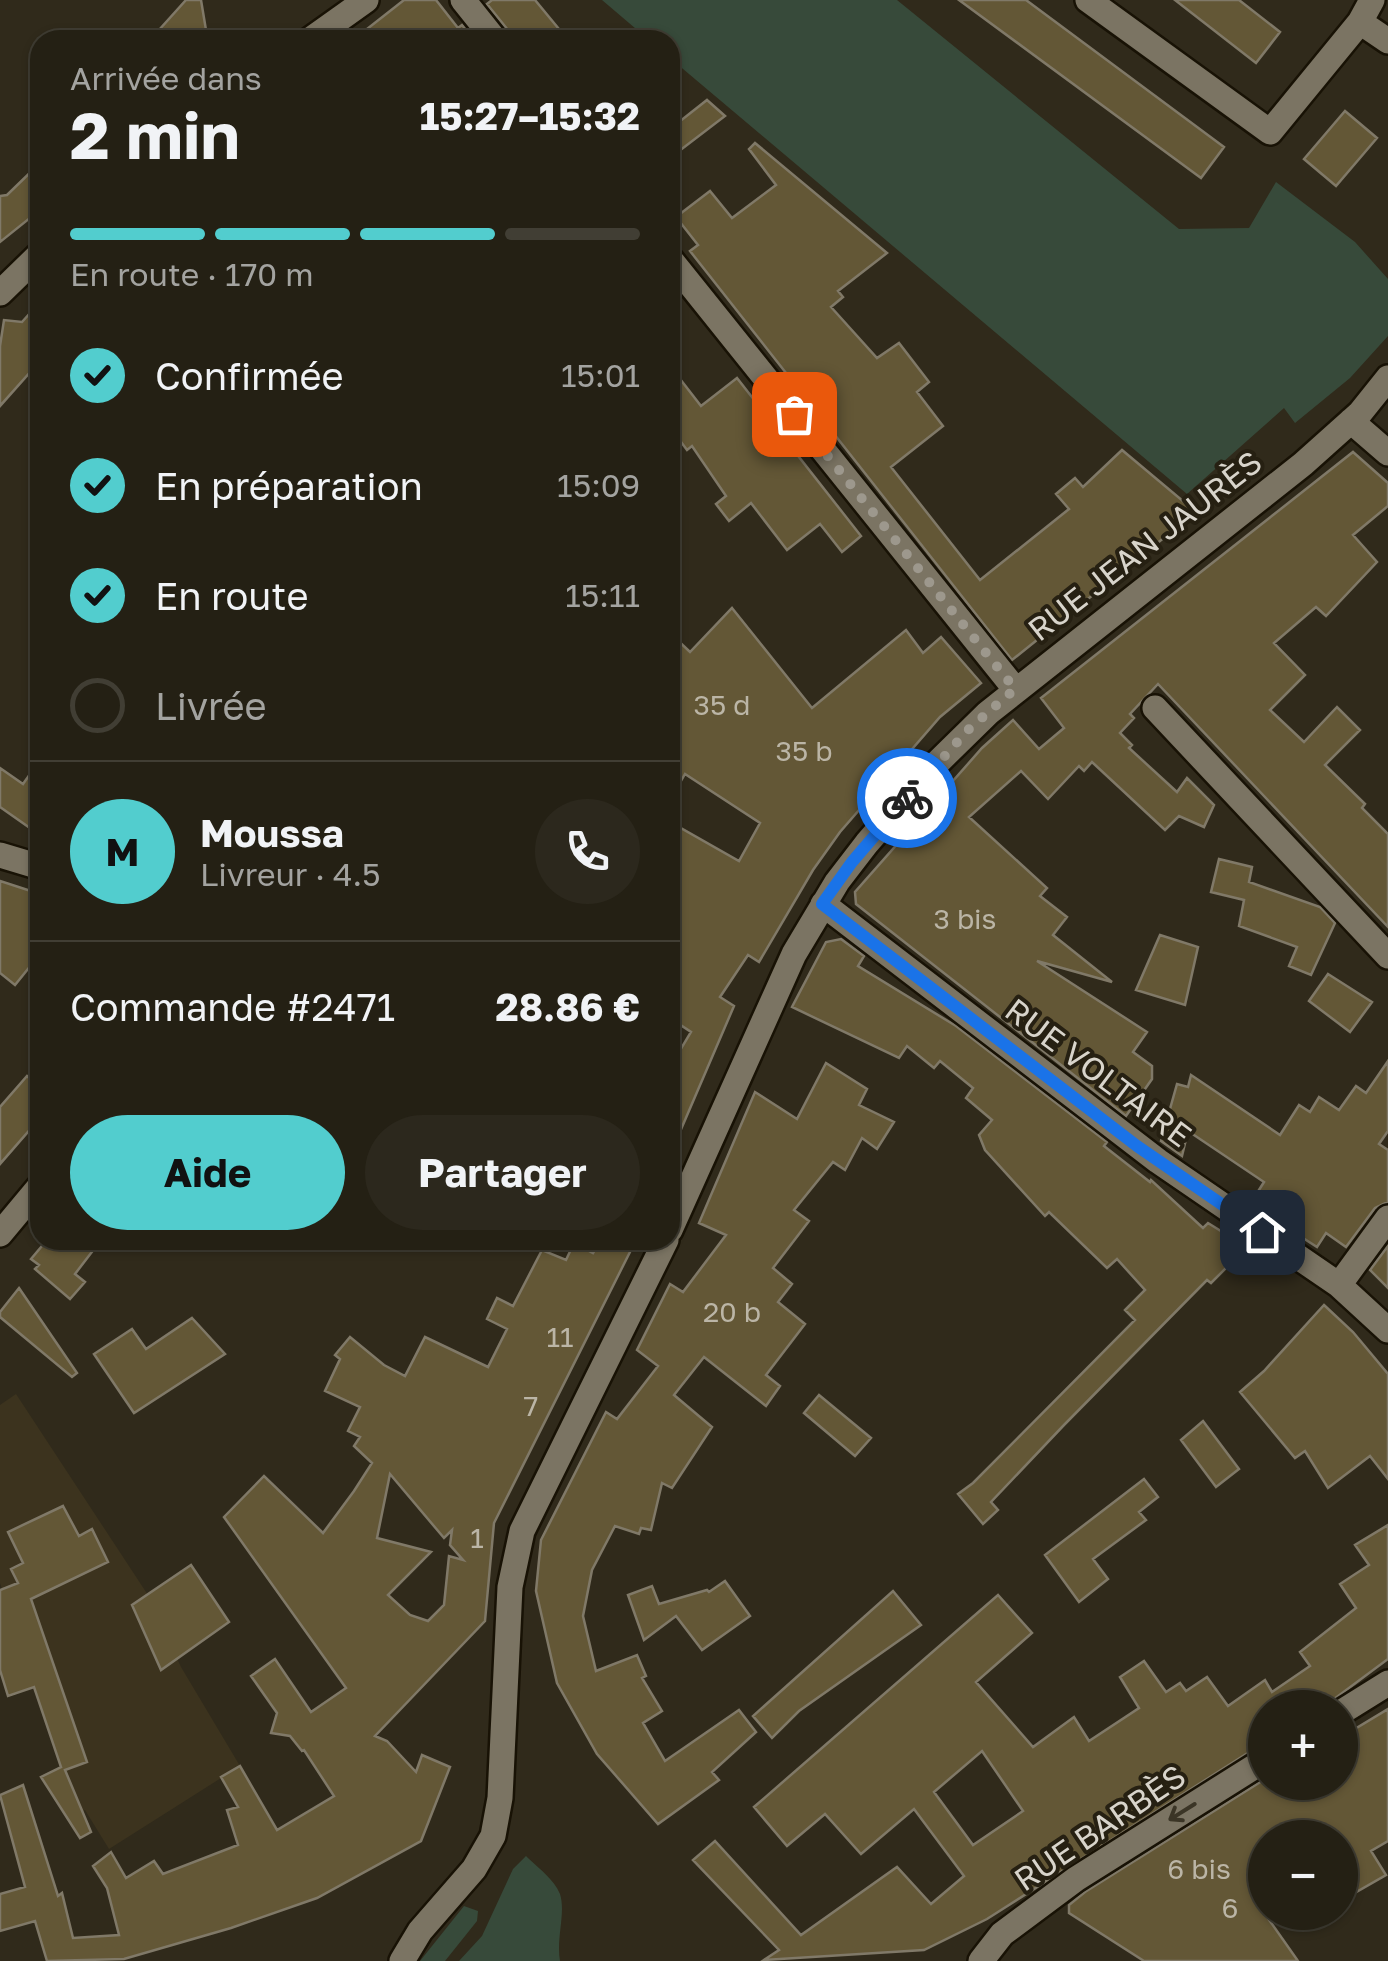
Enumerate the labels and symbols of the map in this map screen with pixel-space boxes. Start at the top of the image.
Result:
pin [752,372,837,457]
street label: RUE JEAN JAURÈS [1020,442,1269,648]
house number: 35 d [694,688,750,721]
house number: 35 b [776,734,832,767]
courier [857,748,957,848]
house number: 3 bis [934,902,996,935]
street label: RUE VOLTAIRE [998,990,1199,1154]
pin [1220,1190,1305,1275]
house number: 20 b [703,1295,761,1328]
house number: 11 [546,1320,574,1353]
house number: 7 [524,1389,538,1422]
house number: 1 [470,1521,484,1554]
street label: RUE BARBÈS [1007,1756,1192,1898]
one-way arrow [1169,1801,1197,1822]
house number: 6 bis [1167,1852,1231,1885]
house number: 6 [1222,1891,1238,1924]

